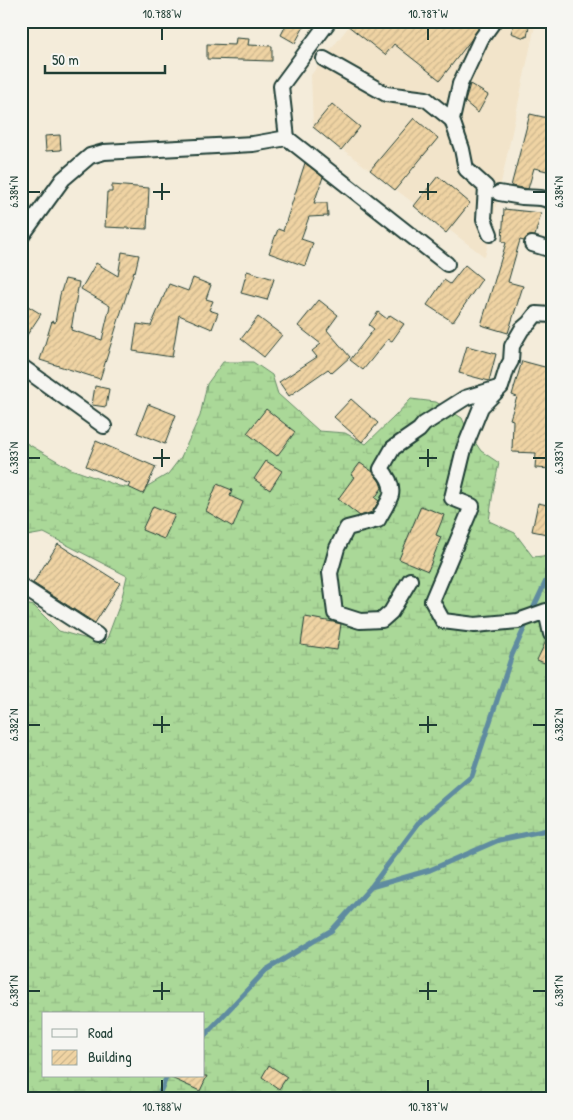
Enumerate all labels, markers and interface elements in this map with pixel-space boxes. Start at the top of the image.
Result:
text: 10.788°W [143,5,182,22]
text: 10.787°W [408,5,448,22]
scale bar [45,42,165,74]
text: 50 m [52,49,79,70]
text: 6.384°N [5,176,22,208]
text: 6.384°N [550,176,567,208]
text: 6.383°N [5,442,22,474]
text: 6.383°N [550,442,567,474]
text: 6.382°N [5,709,22,741]
text: 6.382°N [550,709,567,741]
text: 6.381°N [5,975,22,1007]
text: 6.381°N [550,975,567,1007]
legend [42,1012,205,1078]
text: Road [88,1022,113,1043]
text: Building [88,1046,132,1067]
text: 10.788°W [143,1098,182,1115]
text: 10.787°W [408,1098,448,1115]

